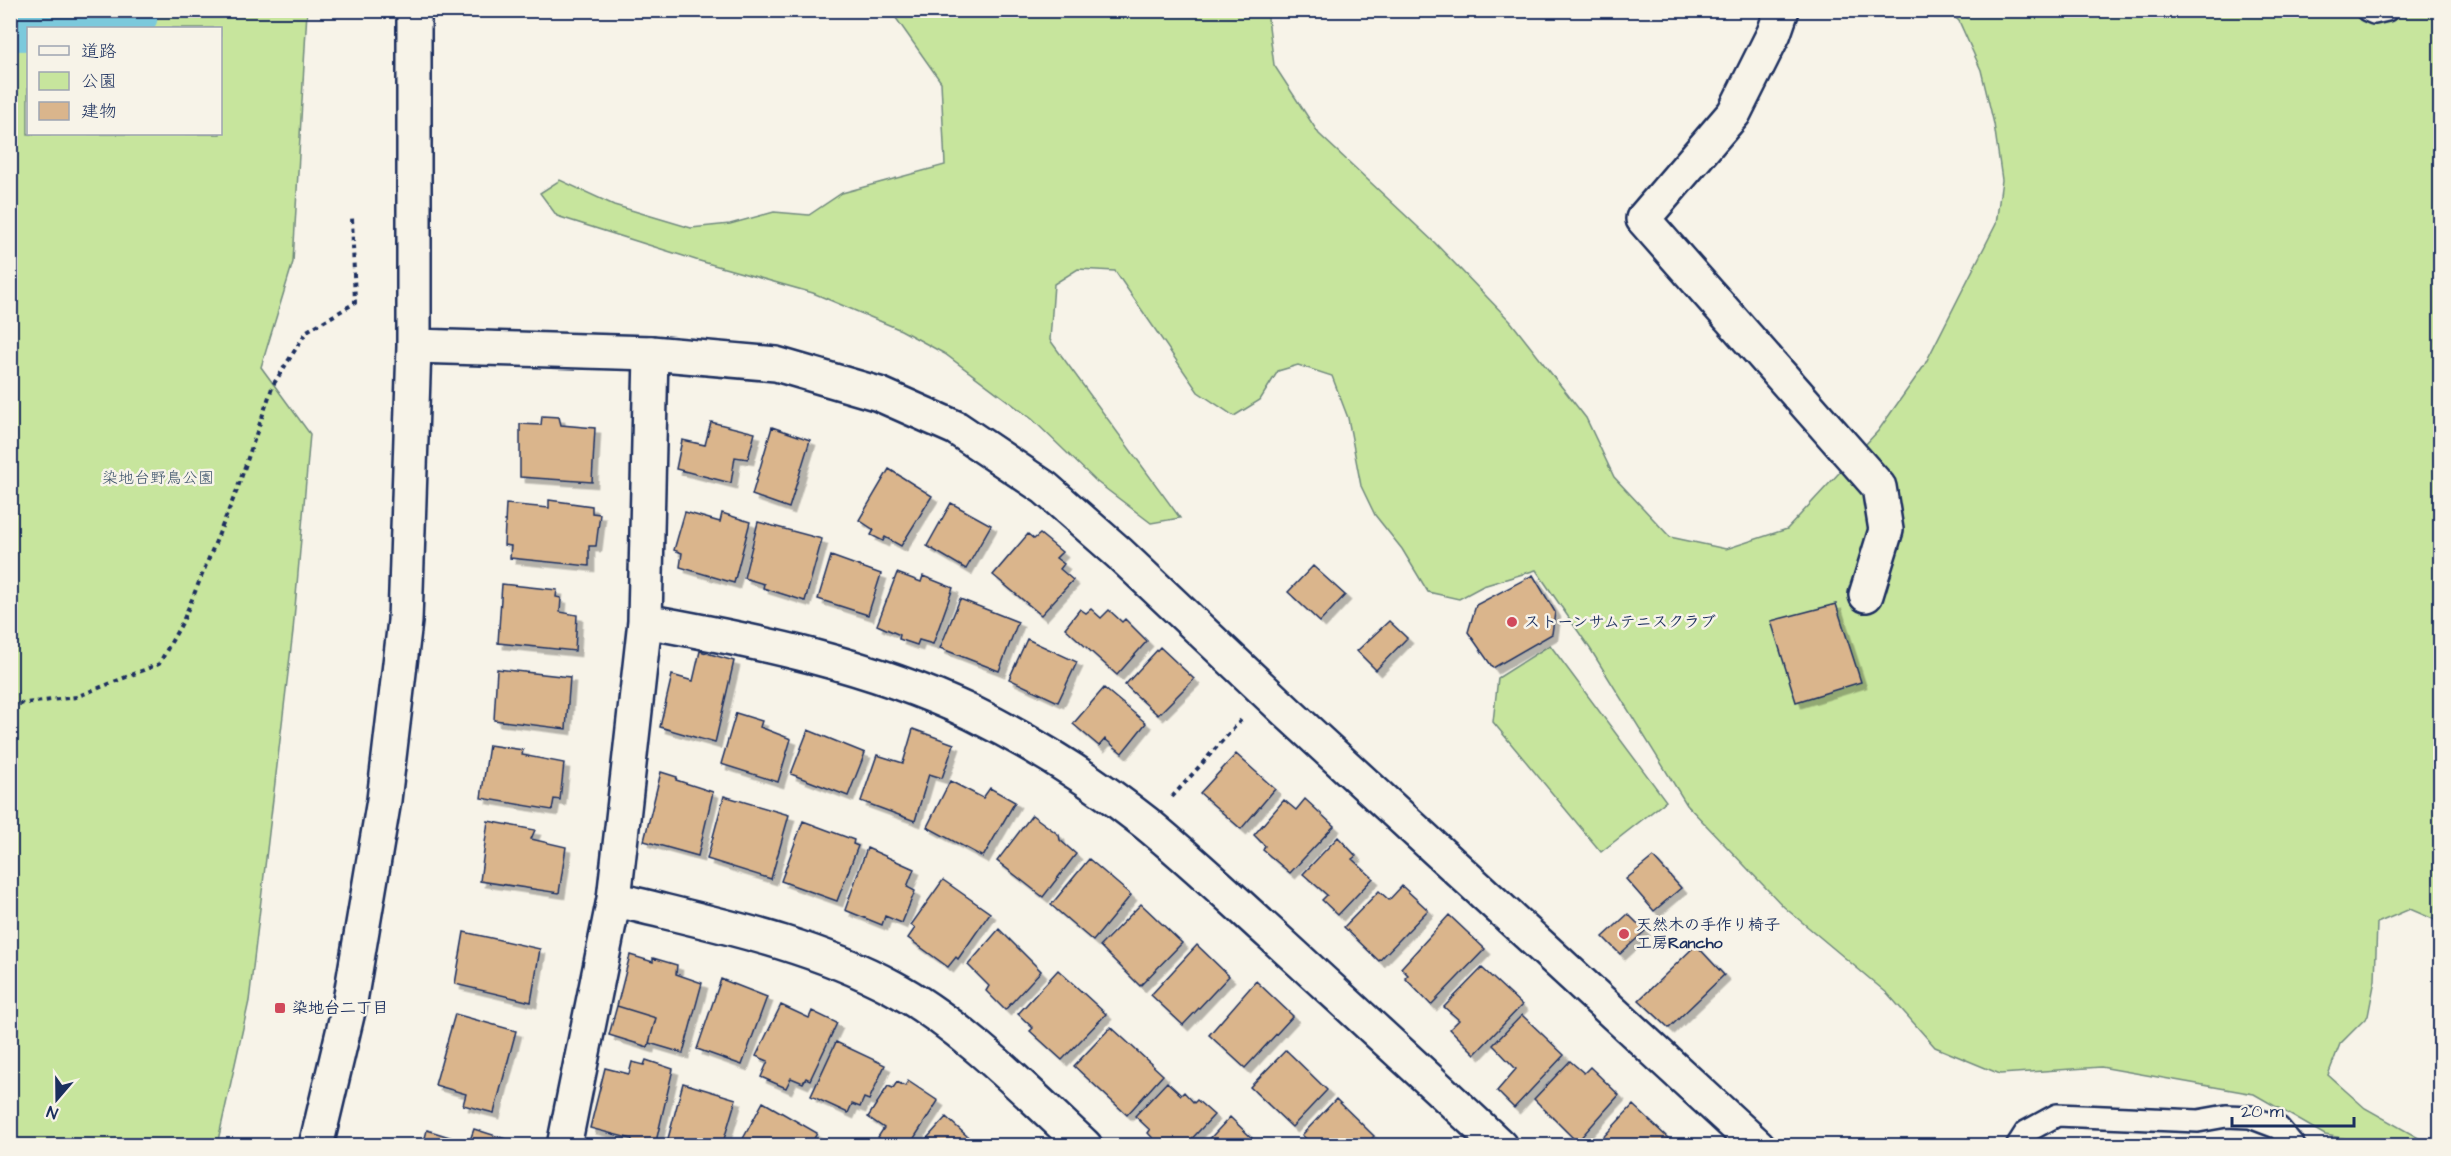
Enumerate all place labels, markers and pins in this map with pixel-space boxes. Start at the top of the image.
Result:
place label: ストーンサムテニスクラブ [1524,611,1716,633]
marker: ストーンサムテニスクラブ [1505,615,1519,629]
place label: 天然木の手作り椅子 工房Rancho [1636,914,1780,954]
marker: 天然木の手作り椅子 工房Rancho [1617,927,1631,941]
place label: 染地台二丁目 [292,997,388,1019]
marker: 染地台二丁目 [273,1001,287,1015]

